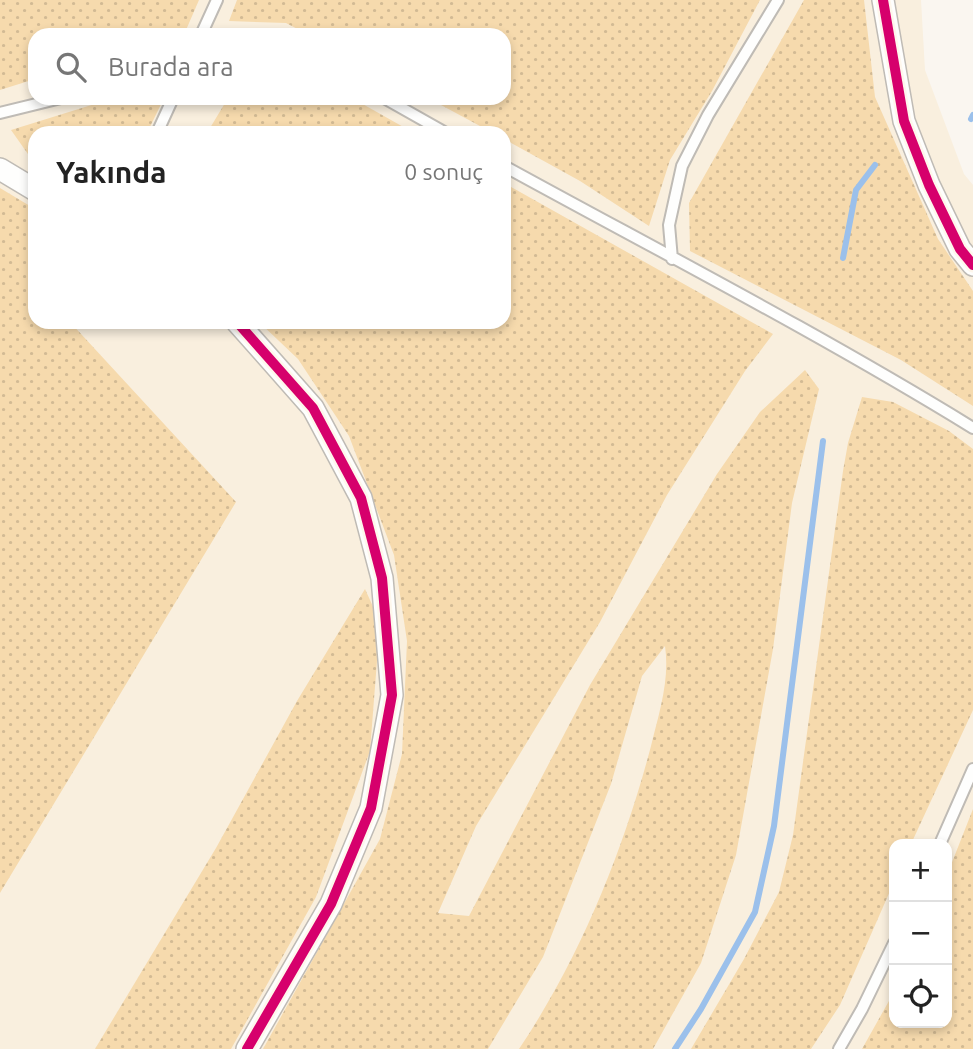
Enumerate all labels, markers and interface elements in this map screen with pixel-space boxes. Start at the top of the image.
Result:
search box [28,28,511,105]
icon: search [52,48,90,86]
text: Burada ara [108,52,234,81]
text: Yakında [56,155,167,189]
text: 0 sonuç [404,159,483,184]
map controls [889,839,952,1028]
button: + [889,839,952,902]
button: − [889,902,952,965]
button: locate [889,965,952,1028]

